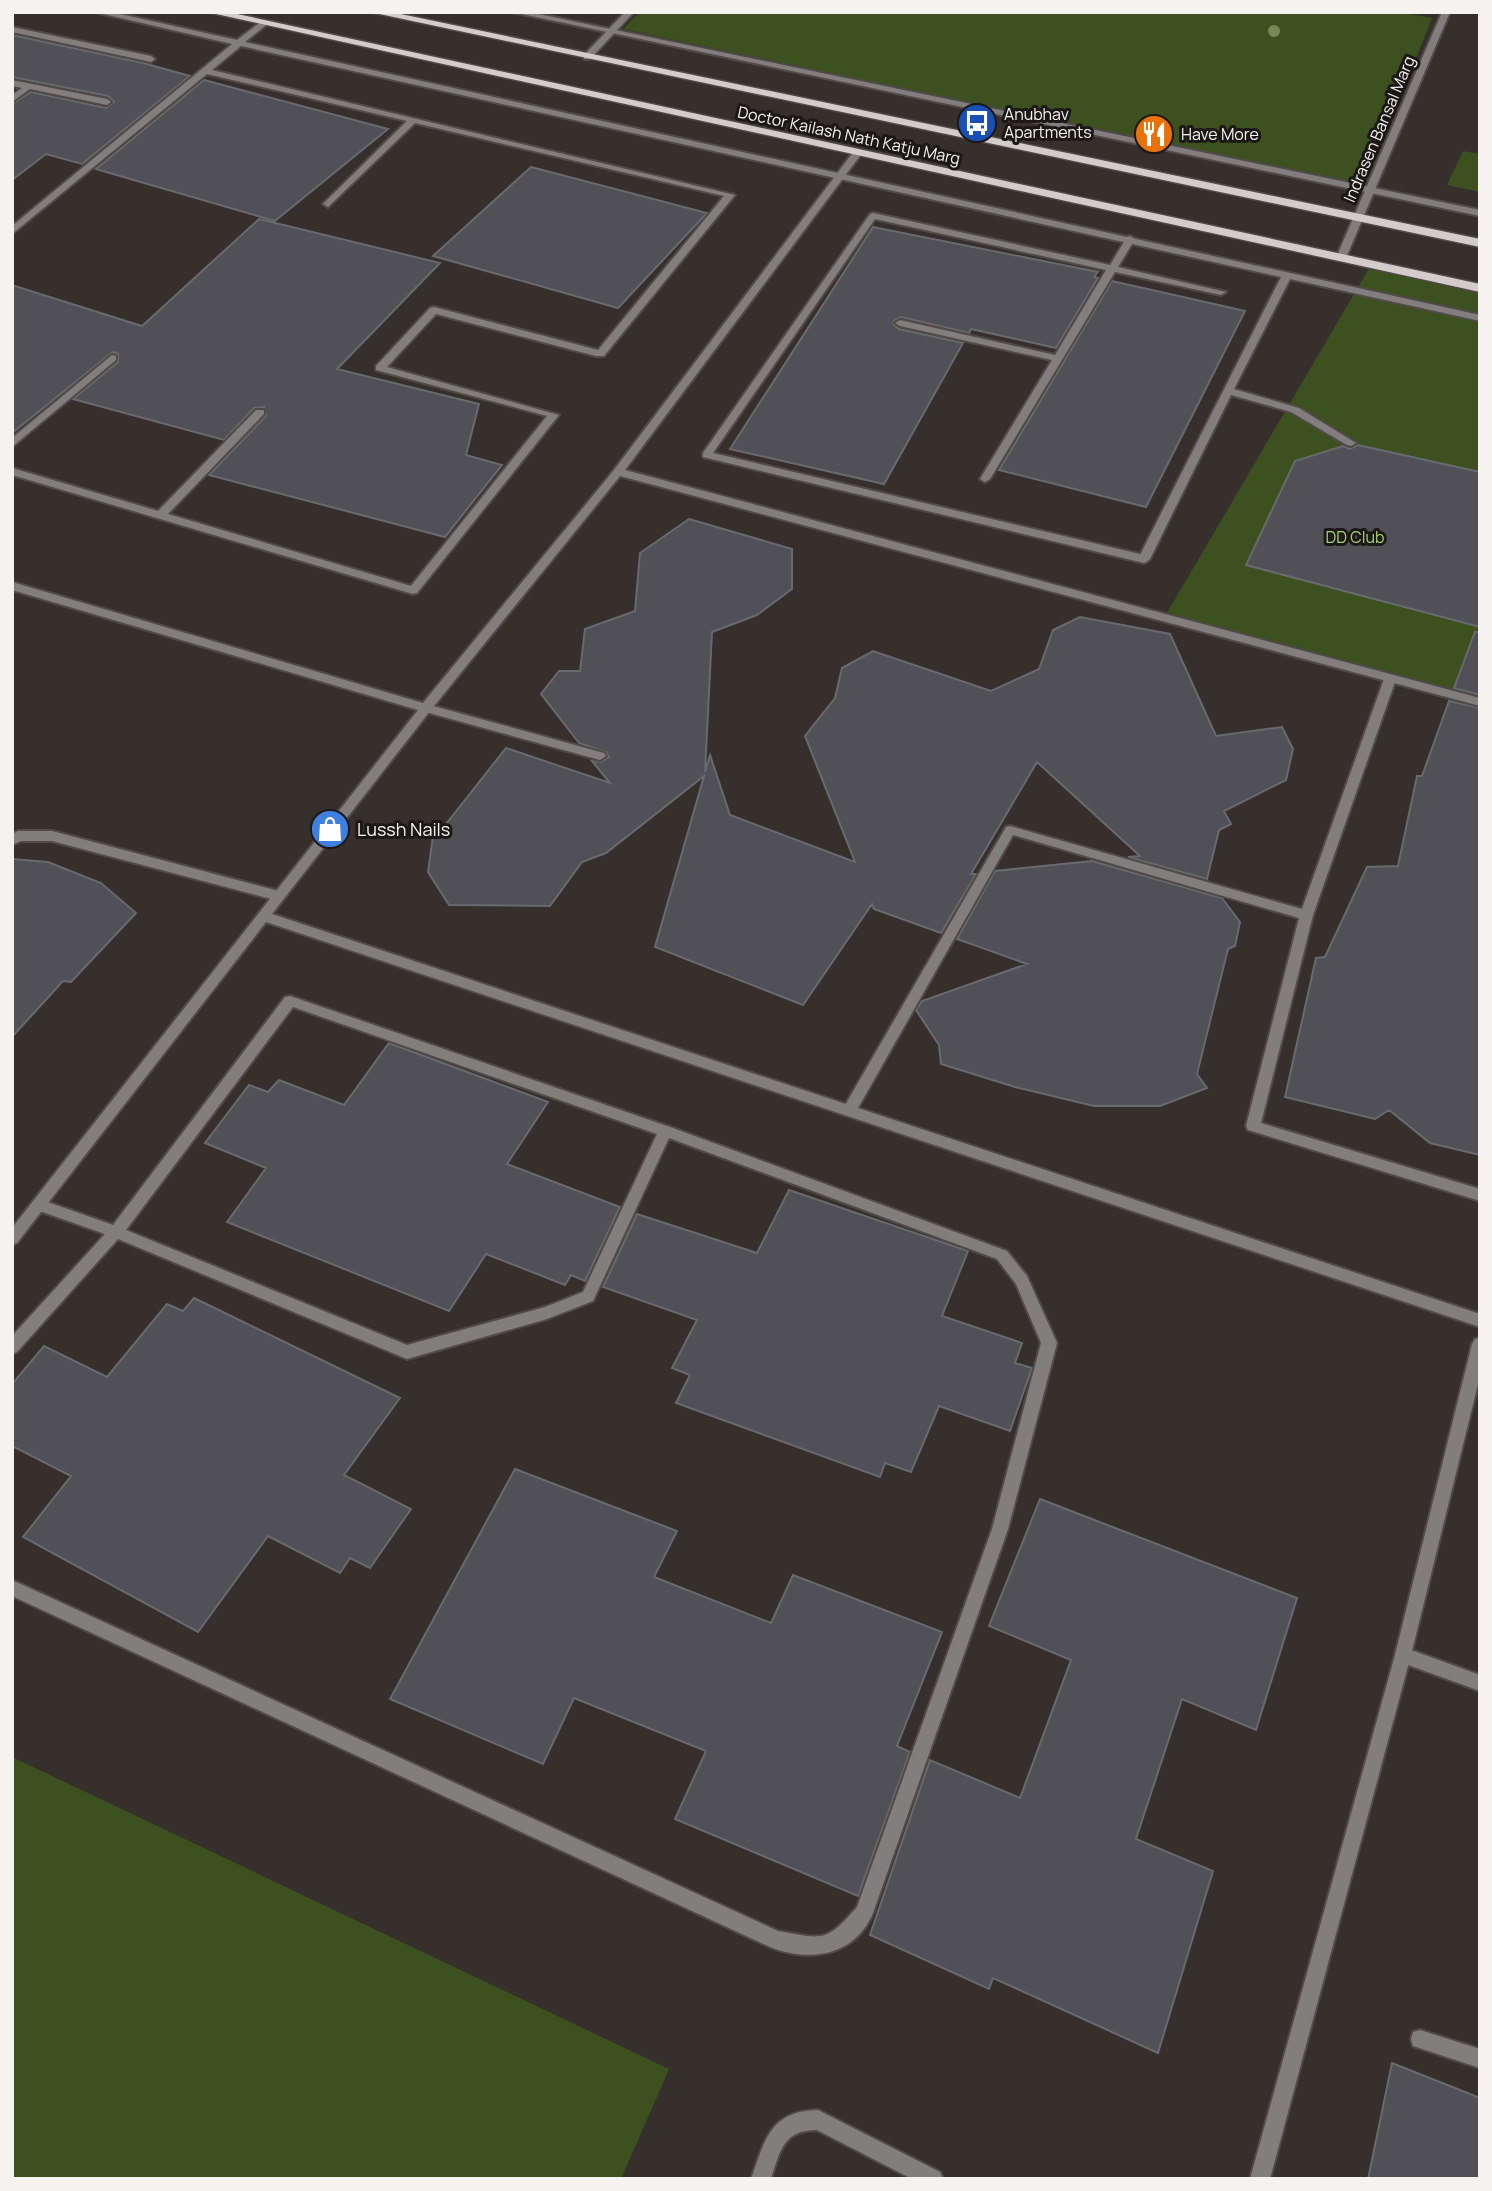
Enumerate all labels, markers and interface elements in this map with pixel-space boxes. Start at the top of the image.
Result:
street label: Indrasen Bansal Marg [1338,52,1420,206]
street label: Doctor Kailash Nath Katju Marg [736,101,962,169]
bus stop icon: Anubhav Apartments [956,102,998,144]
place label: Anubhav Apartments [1004,103,1092,143]
restaurant icon: Have More [1133,113,1175,155]
place label: Have More [1181,123,1259,145]
park label: DD Club [1326,526,1384,548]
shop icon: Lussh Nails [309,808,351,850]
place label: Lussh Nails [357,817,450,841]

